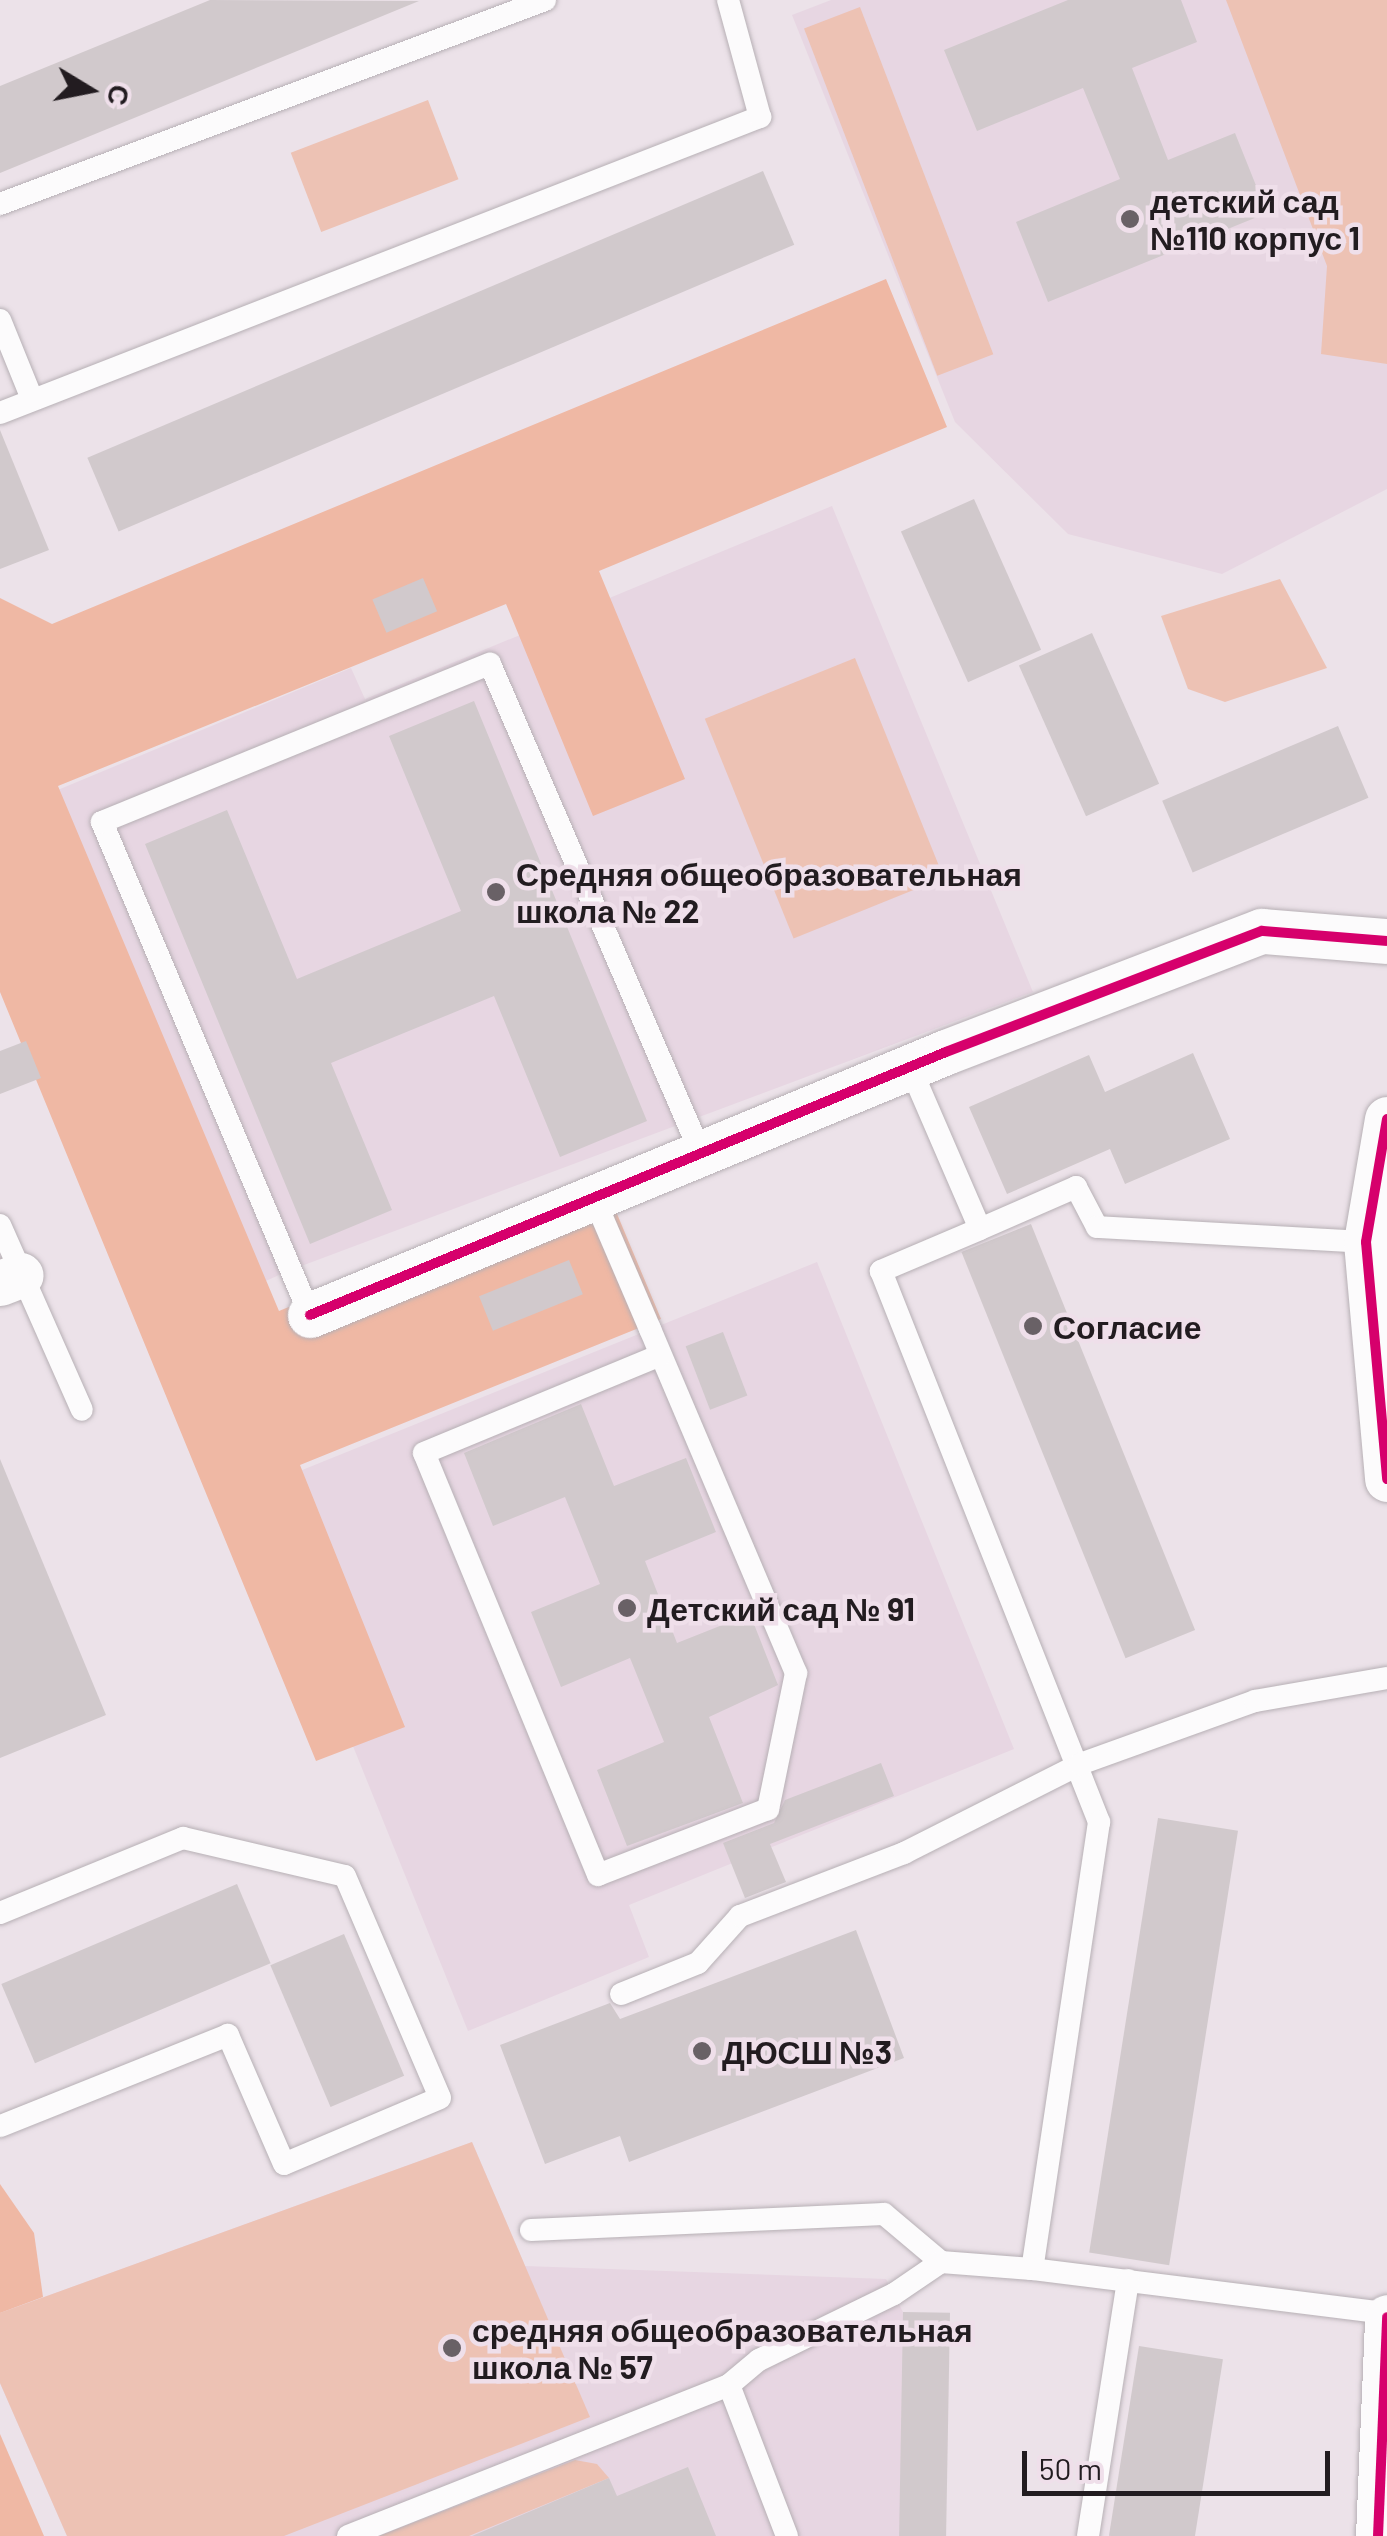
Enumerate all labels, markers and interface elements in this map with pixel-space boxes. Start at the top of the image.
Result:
north arrow [40,40,140,140]
text: С [101,82,138,108]
place label: детский сад №110 корпус 1 [1150,182,1360,257]
marker: детский сад №110 корпус 1 [1119,208,1141,230]
place label: Средняя общеобразовательная школа № 22 [516,855,1022,930]
marker: Средняя общеобразовательная школа № 22 [485,881,507,903]
place label: Согласие [1053,1307,1202,1345]
marker: Согласие [1022,1315,1044,1337]
place label: Детский сад № 91 [647,1589,915,1627]
marker: Детский сад № 91 [616,1597,638,1619]
place label: ДЮСШ №3 [722,2032,892,2070]
marker: ДЮСШ №3 [691,2040,713,2062]
place label: средняя общеобразовательная школа № 57 [472,2311,973,2386]
marker: средняя общеобразовательная школа № 57 [441,2337,463,2359]
scale bar [1027,2431,1334,2493]
text: 50 m [1039,2450,1102,2486]

